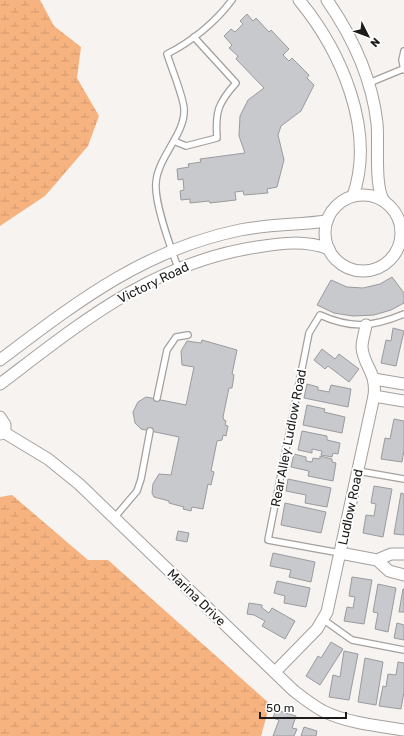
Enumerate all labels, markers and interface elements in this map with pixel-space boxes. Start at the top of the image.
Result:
north arrow [348,16,388,56]
text: N [368,35,383,50]
street label: Victory Road [115,259,191,306]
street label: Rear Alley Ludlow Road [268,368,309,508]
street label: Ludlow Road [335,468,366,546]
street label: Marina Drive [164,566,229,629]
scale bar [260,694,346,720]
text: 50 m [266,701,294,715]

